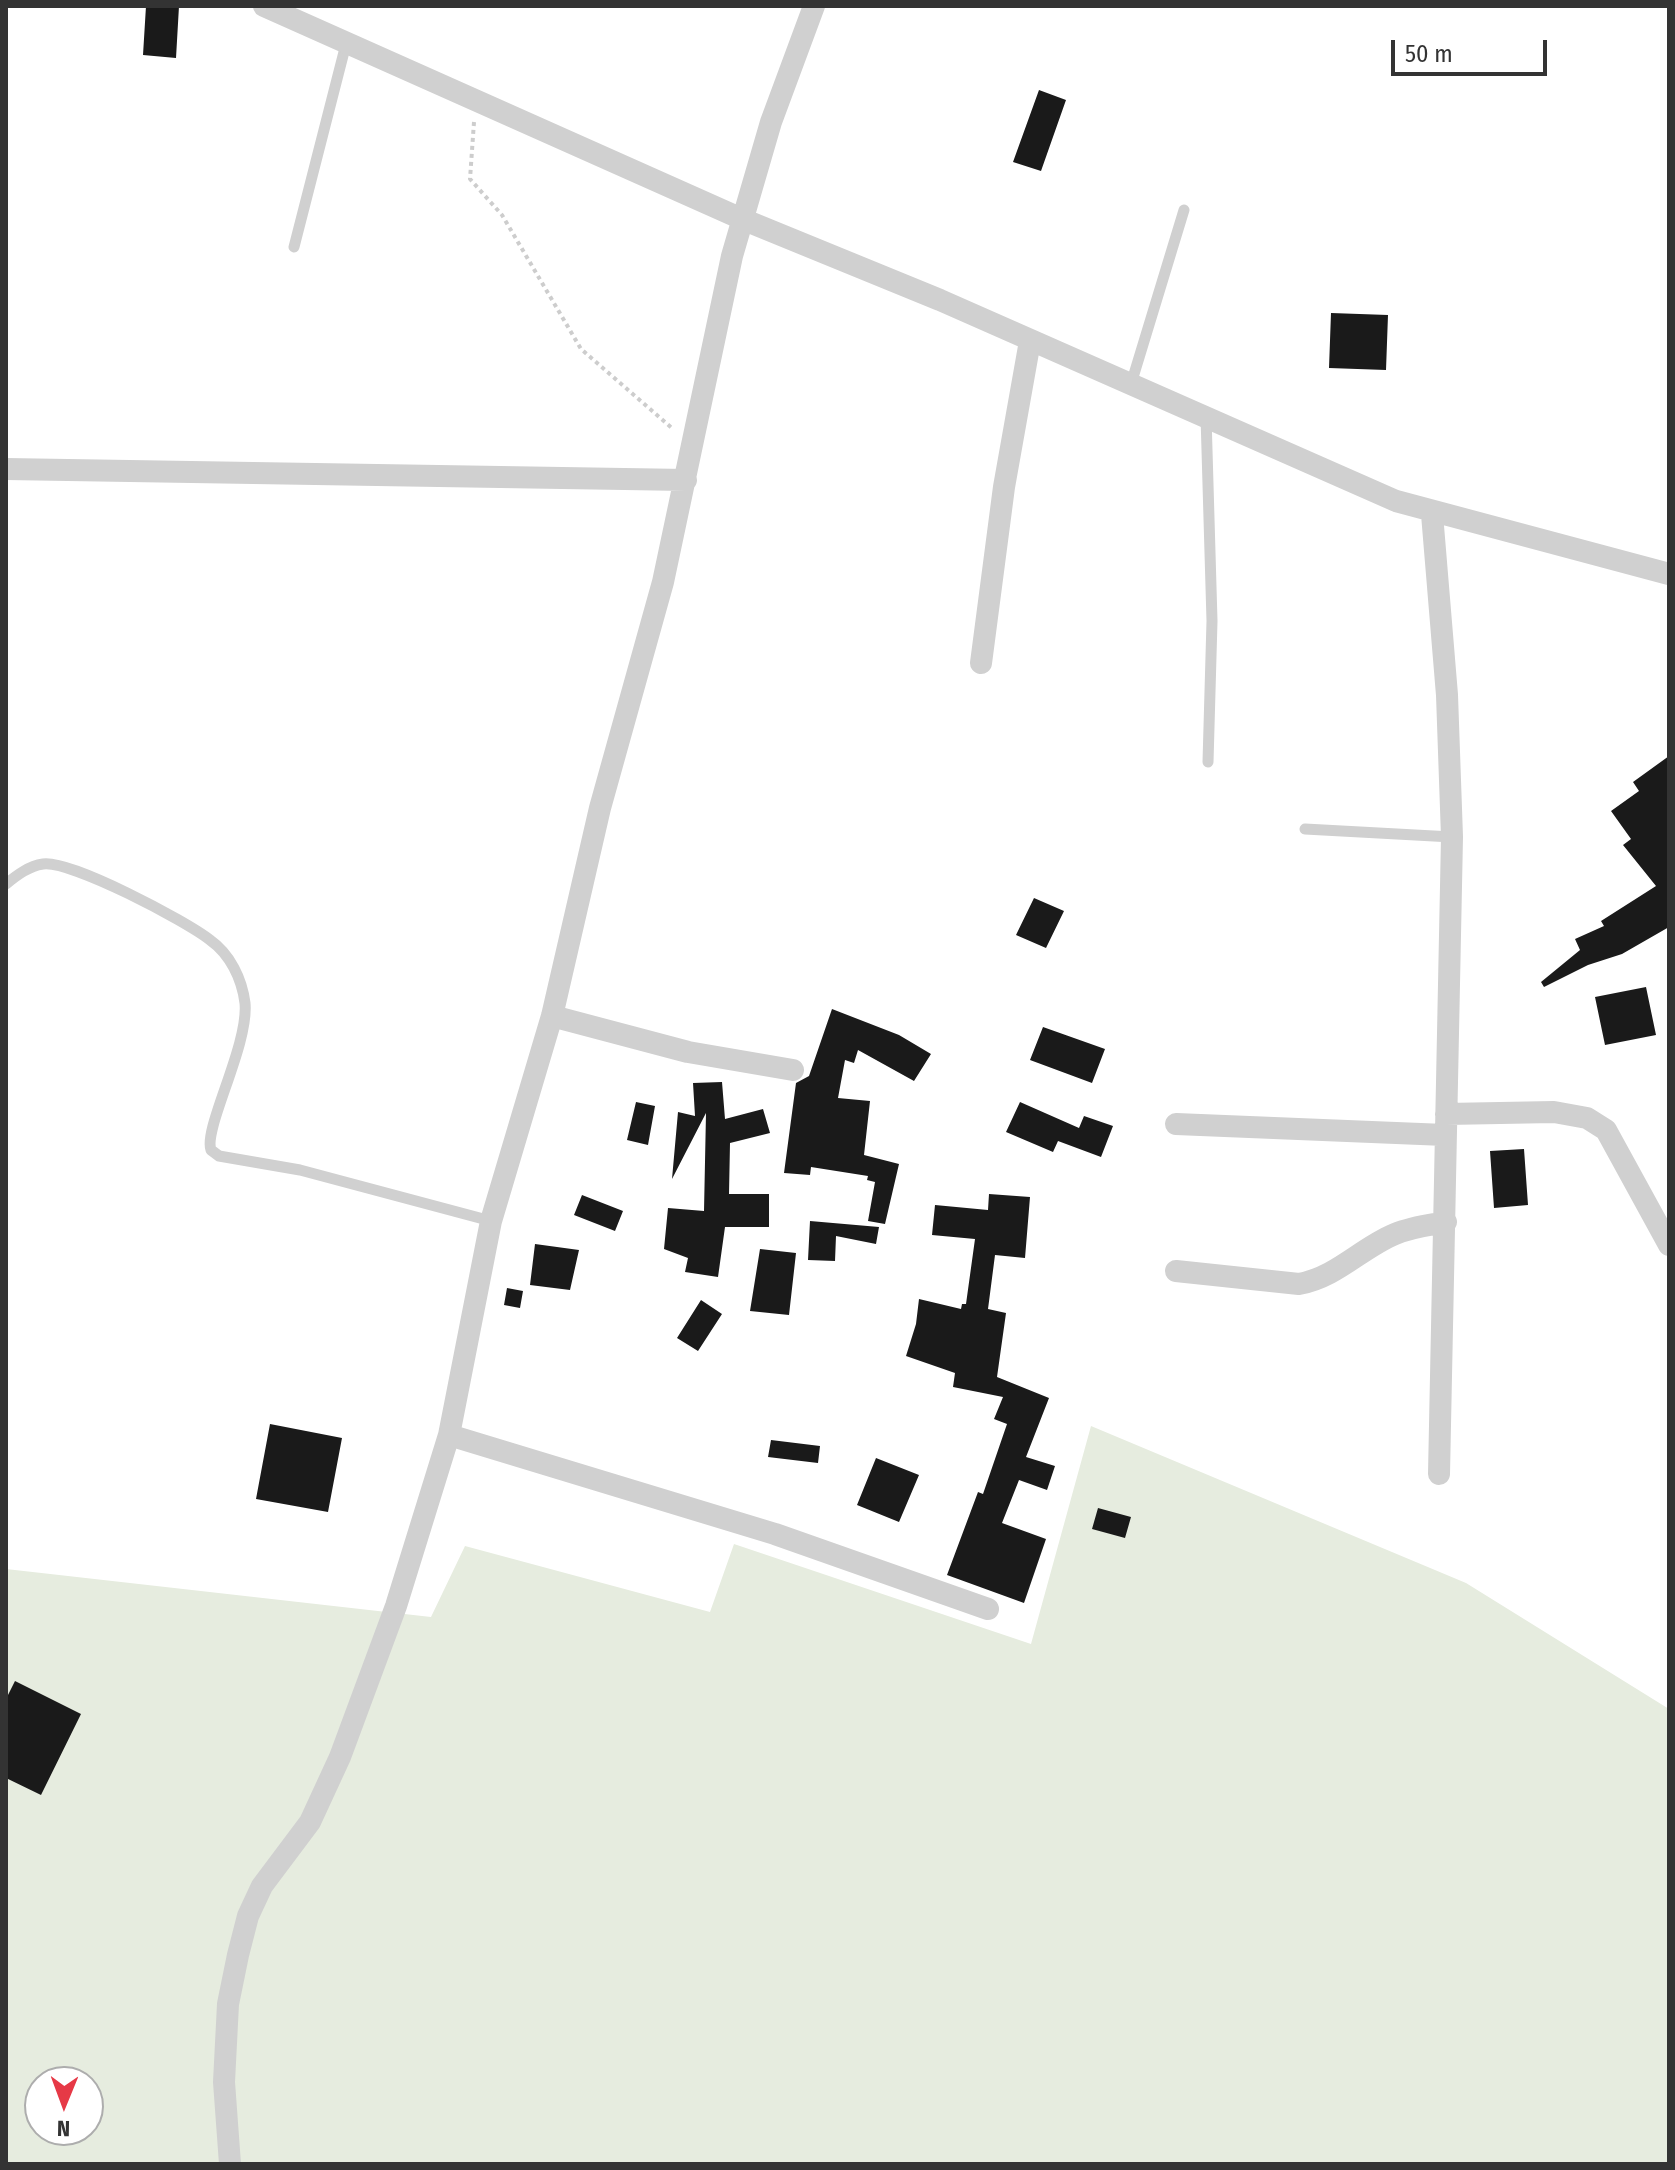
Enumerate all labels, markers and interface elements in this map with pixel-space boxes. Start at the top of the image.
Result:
scale bar [1395,24,1551,74]
text: 50 m [1405,40,1453,68]
north arrow [24,2066,104,2146]
text: N [57,2115,70,2142]

